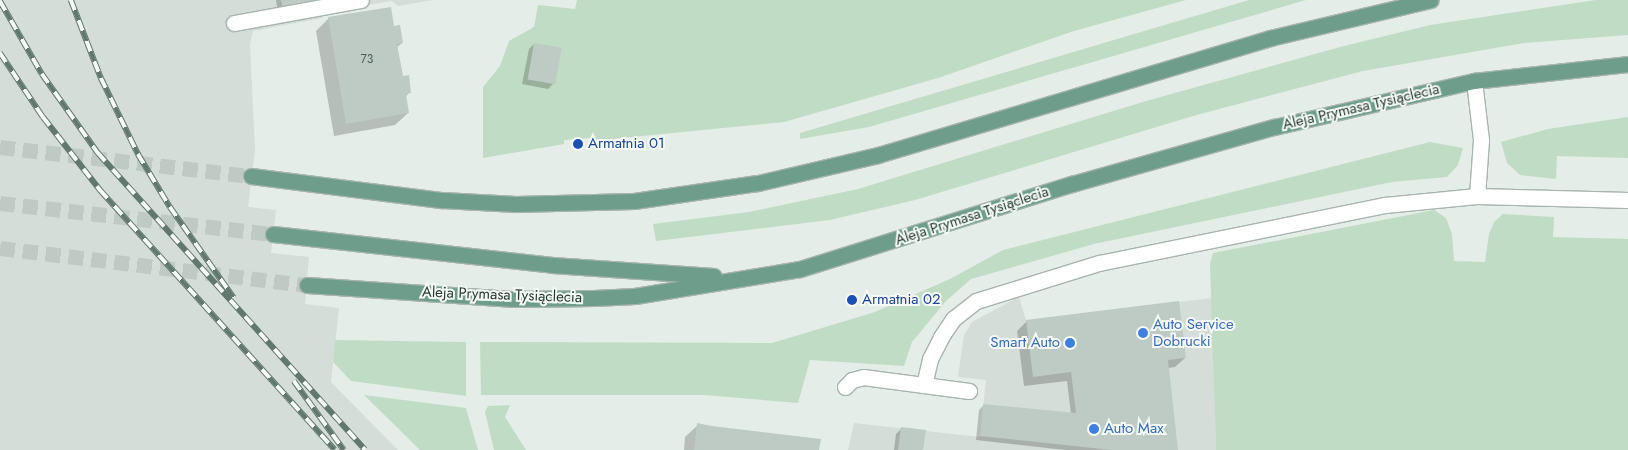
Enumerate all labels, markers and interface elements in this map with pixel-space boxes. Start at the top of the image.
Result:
house number: 73 [361,53,373,67]
street label: Aleja Prymasa Tysiąclecia [1281,80,1441,134]
place label: Armatnia 01 [588,135,665,153]
marker: Armatnia 01 [572,138,584,150]
street label: Aleja Prymasa Tysiąclecia [893,183,1051,249]
street label: Aleja Prymasa Tysiąclecia [422,283,582,307]
place label: Armatnia 02 [862,291,941,309]
marker: Armatnia 02 [846,294,858,306]
place label: Auto Service Dobrucki [1153,315,1234,350]
marker: Auto Service Dobrucki [1137,327,1149,339]
place label: Smart Auto [990,334,1060,352]
marker: Smart Auto [1064,337,1076,349]
place label: Auto Max [1104,420,1163,438]
marker: Auto Max [1088,423,1100,435]

